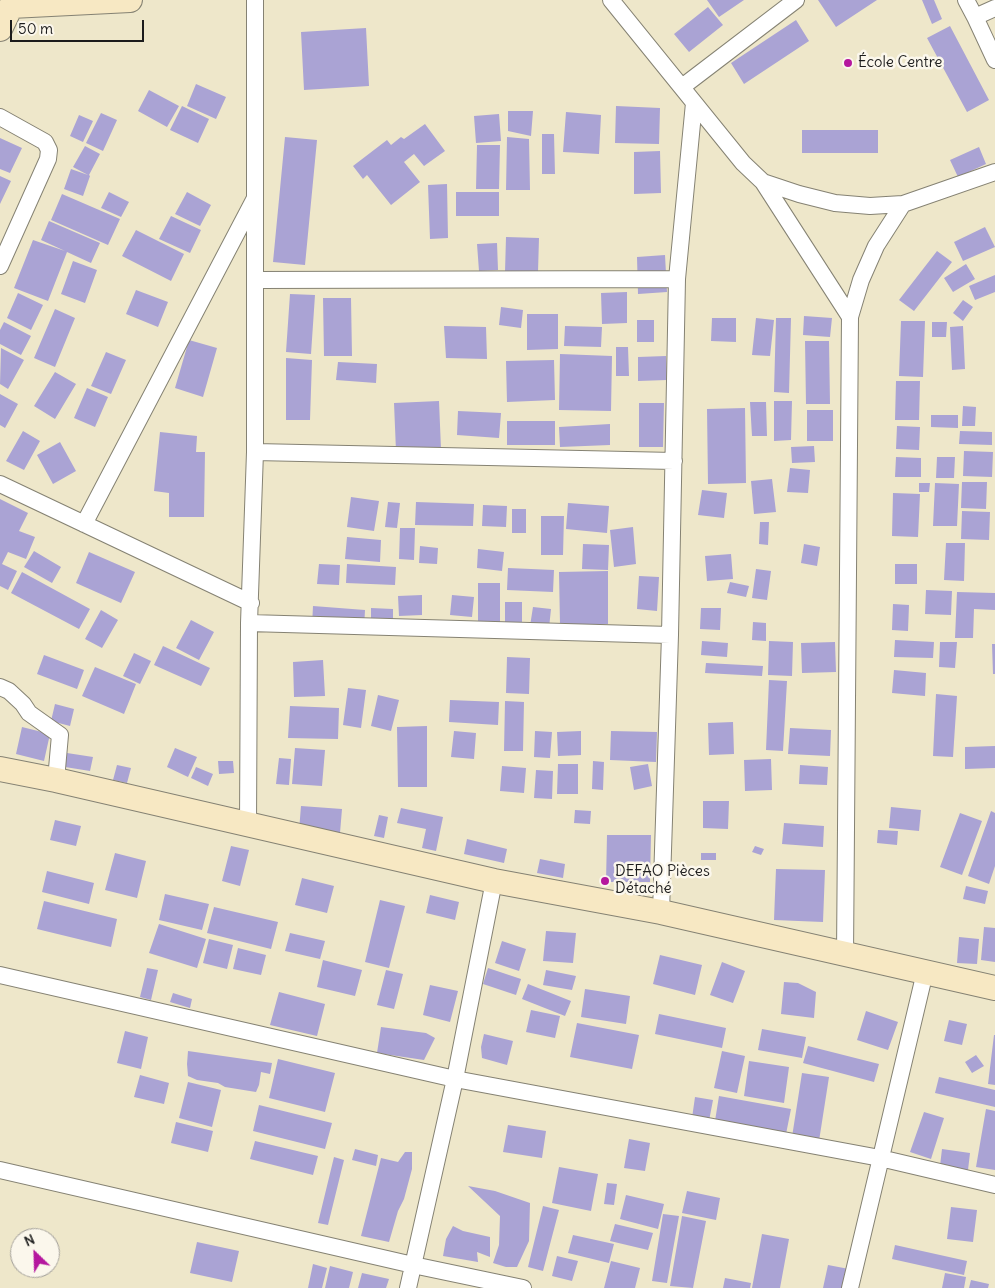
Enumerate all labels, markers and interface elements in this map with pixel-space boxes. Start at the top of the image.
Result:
scale bar [12,10,146,42]
text: 50 m [18,19,53,38]
place label: École Centre [858,54,942,72]
marker: École Centre [842,57,854,69]
place label: DEFAO Pièces Détaché [615,863,710,898]
marker: DEFAO Pièces Détaché [599,875,611,887]
north arrow [10,1228,60,1278]
text: N [21,1230,37,1250]

